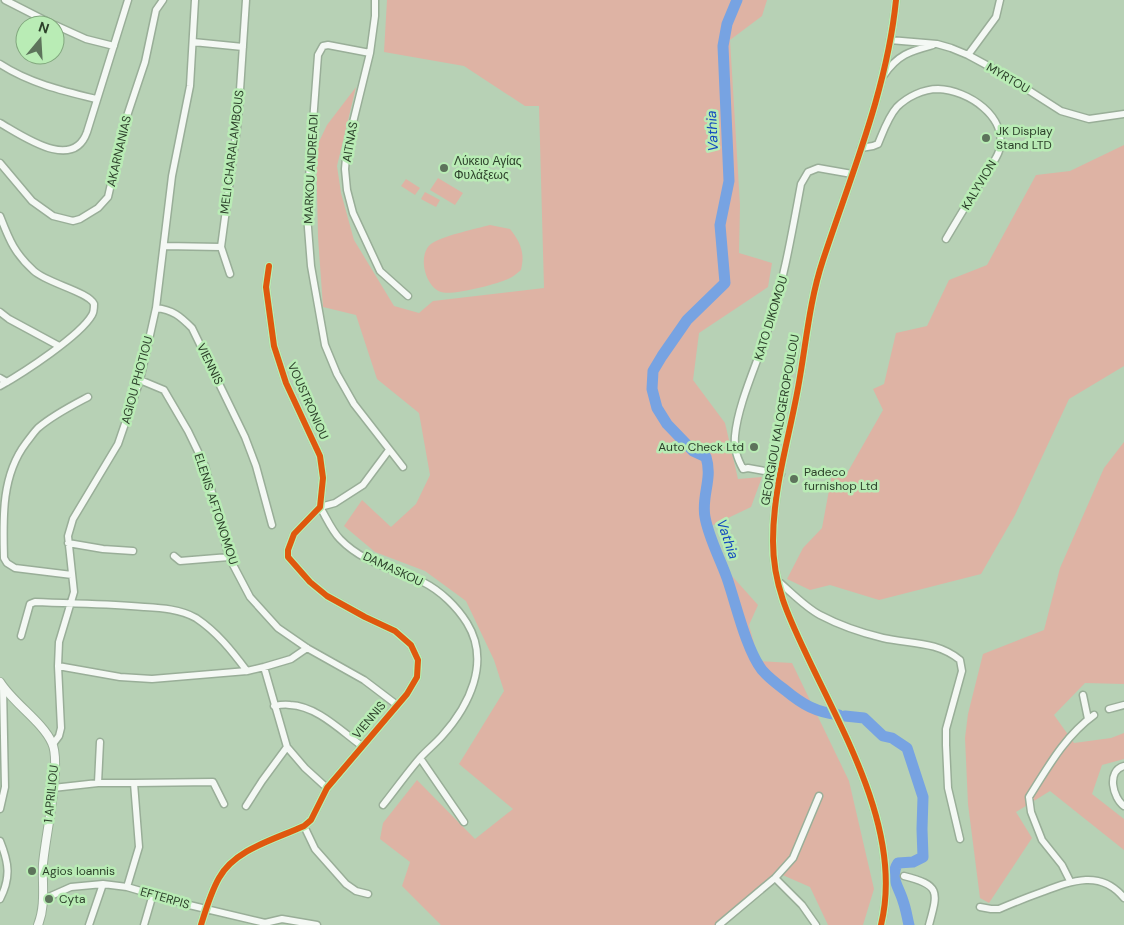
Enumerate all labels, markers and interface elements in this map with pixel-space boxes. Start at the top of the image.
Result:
north arrow [15,15,65,65]
text: N [36,17,52,38]
street label: MYRTOU [983,59,1033,97]
street label: MELI CHARALAMBOUS [216,89,248,215]
water label: Vathia [702,110,722,152]
street label: AKARNANIAS [103,114,135,188]
street label: MARKOU ANDREADI [300,114,322,224]
street label: AITNAS [339,121,361,163]
place label: JK Display Stand LTD [996,123,1053,153]
marker: JK Display Stand LTD [980,132,992,144]
place label: Λύκειο Αγίας Φυλάξεως [454,153,522,183]
street label: KALYVION [958,157,1000,213]
marker: Λύκειο Αγίας Φυλάξεως [438,162,450,174]
street label: KATO DIKOMOU [751,274,791,362]
street label: GEORGIOU KALOGEROPOULOU [757,333,803,507]
street label: AGIOU PHOTIOU [118,334,156,426]
street label: VIENNIS [193,341,227,387]
street label: VOUSTRONIOU [284,360,332,442]
place label: Auto Check Ltd [658,439,744,455]
marker: Auto Check Ltd [748,441,760,453]
street label: ELENIS AFTONOMOU [190,451,242,567]
place label: Padeco furnishop Ltd [804,464,878,494]
marker: Padeco furnishop Ltd [788,473,800,485]
water label: Vathia [713,517,743,562]
street label: DAMASKOU [360,548,426,590]
street label: VIENNIS [349,698,389,742]
street label: 1 APRILIOU [40,764,62,824]
place label: Agios Ioannis [42,863,115,879]
marker: Agios Ioannis [26,865,38,877]
street label: EFTERPIS [138,883,192,913]
place label: Cyta [59,891,86,907]
marker: Cyta [43,893,55,905]

